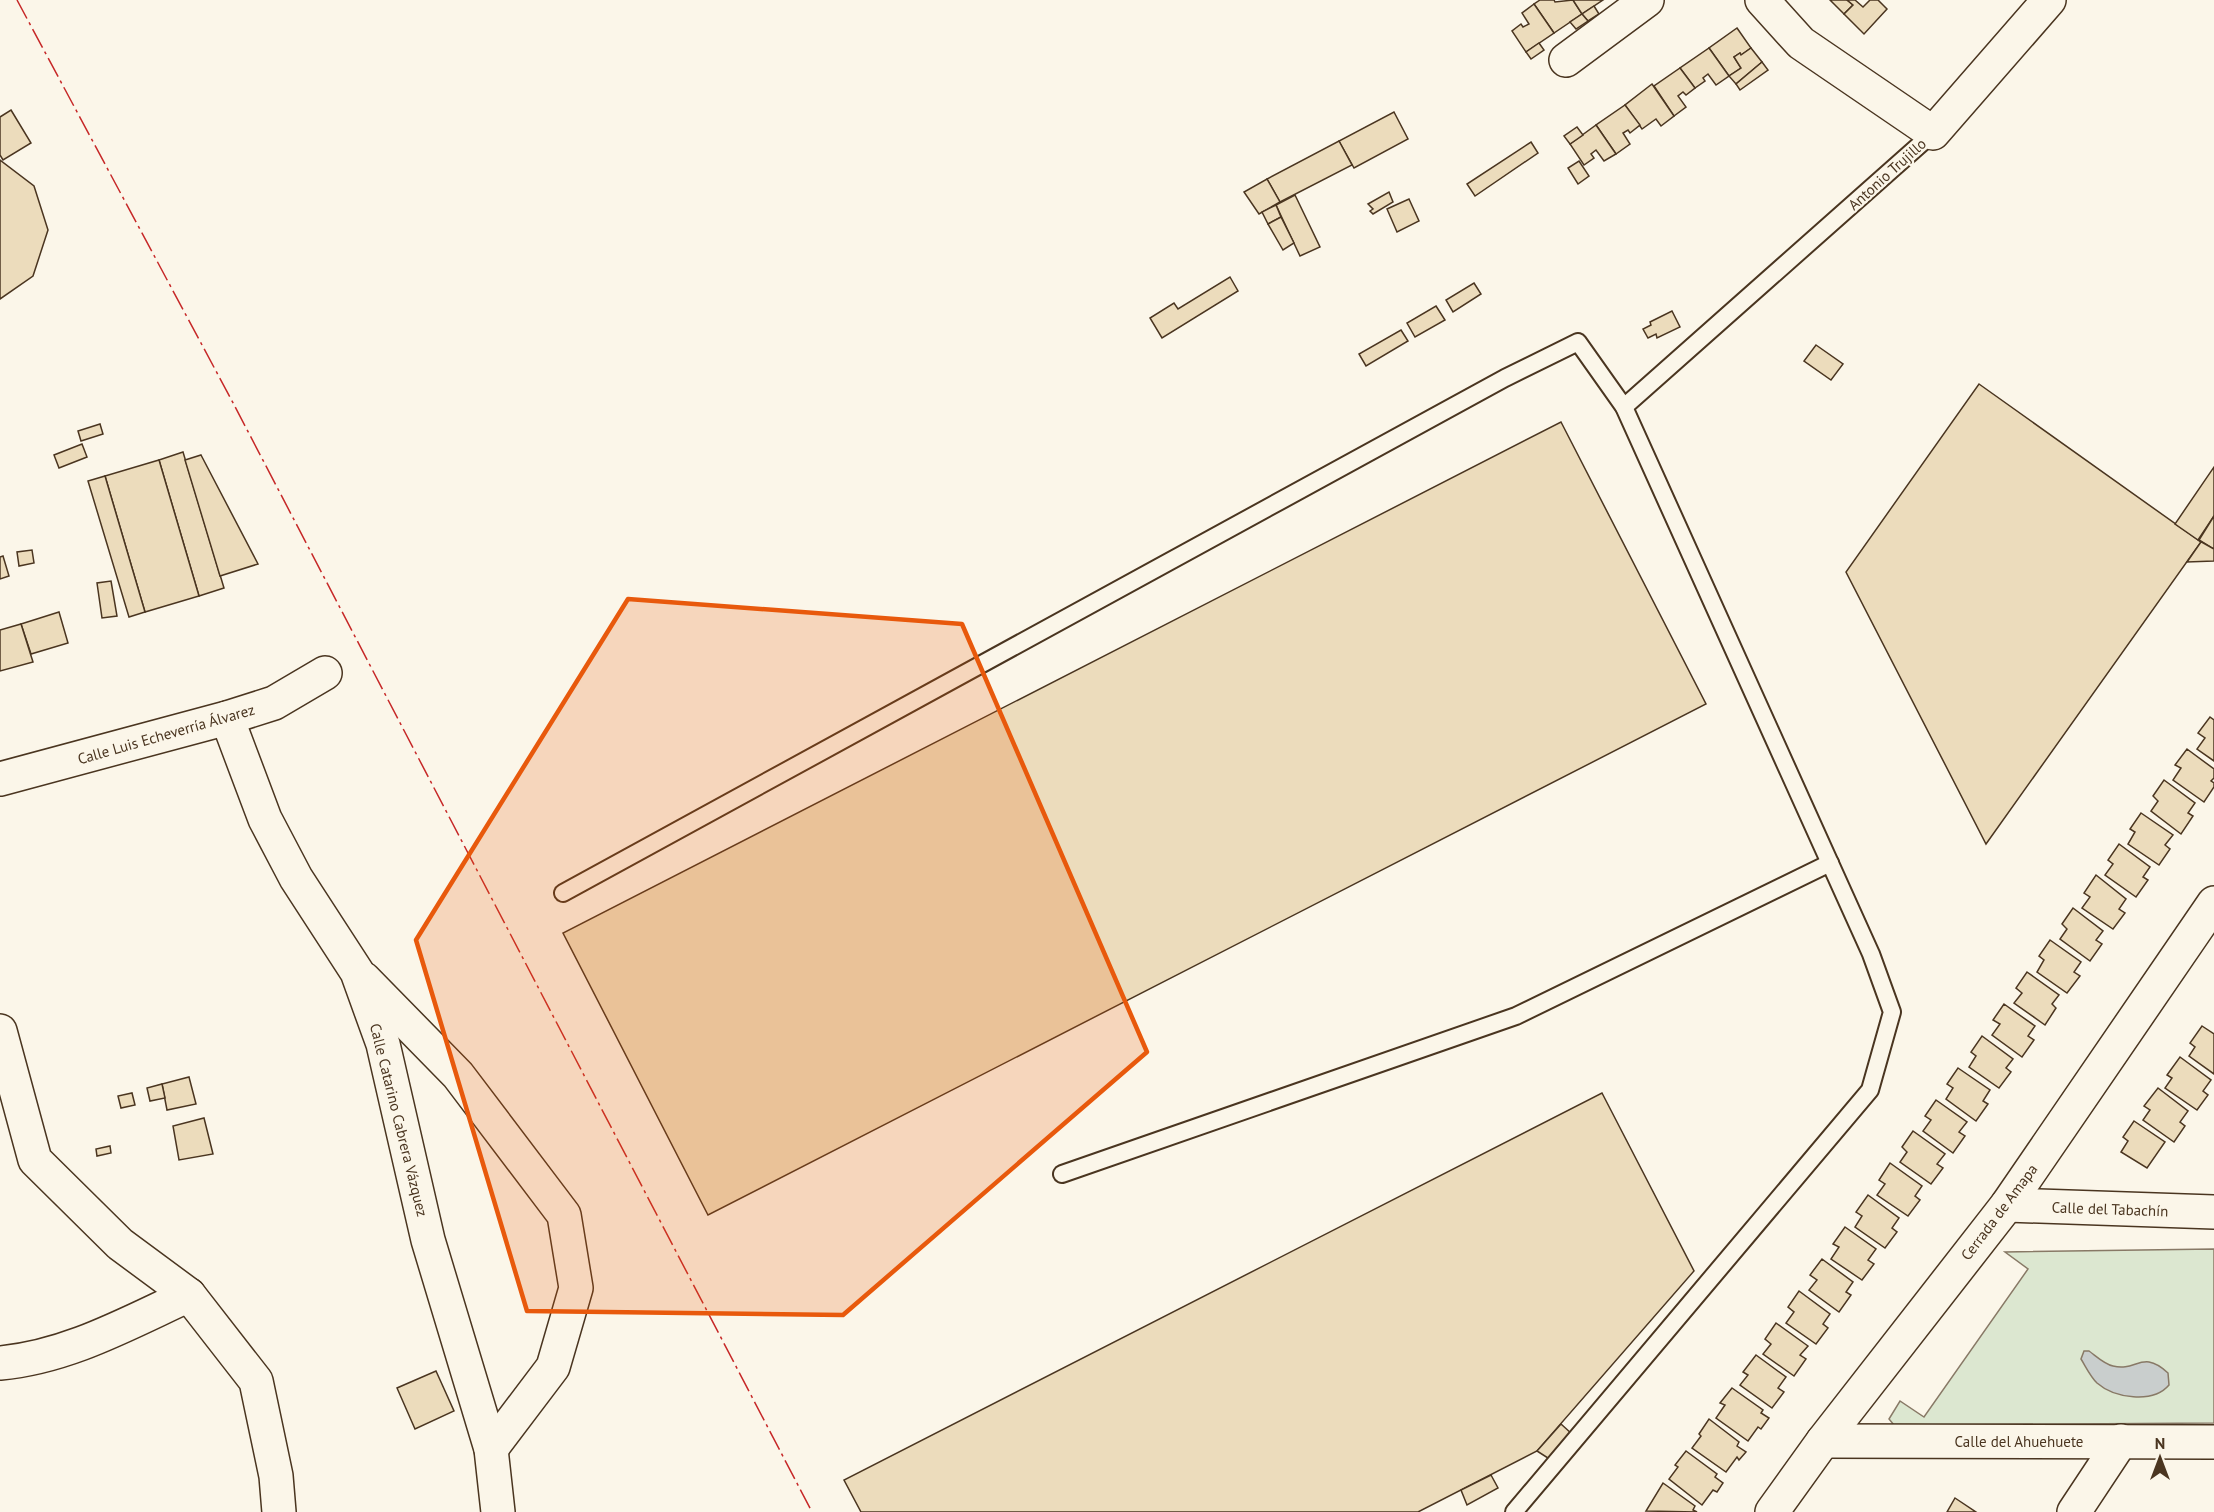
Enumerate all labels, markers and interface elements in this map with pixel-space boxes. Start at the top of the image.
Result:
street label: Antonio Trujillo [1844,134,1930,214]
street label: Calle Luis Echeverría Álvarez [75,700,257,768]
street label: Calle Catarino Cabrera Vázquez [366,1021,432,1219]
street label: Cerrada de Amapa [1957,1160,2041,1264]
street label: Calle del Tabachín [2051,1197,2169,1221]
north arrow [2130,1428,2190,1488]
street label: Calle del Ahuehuete [1955,1432,2083,1451]
text: N [2155,1433,2165,1453]

